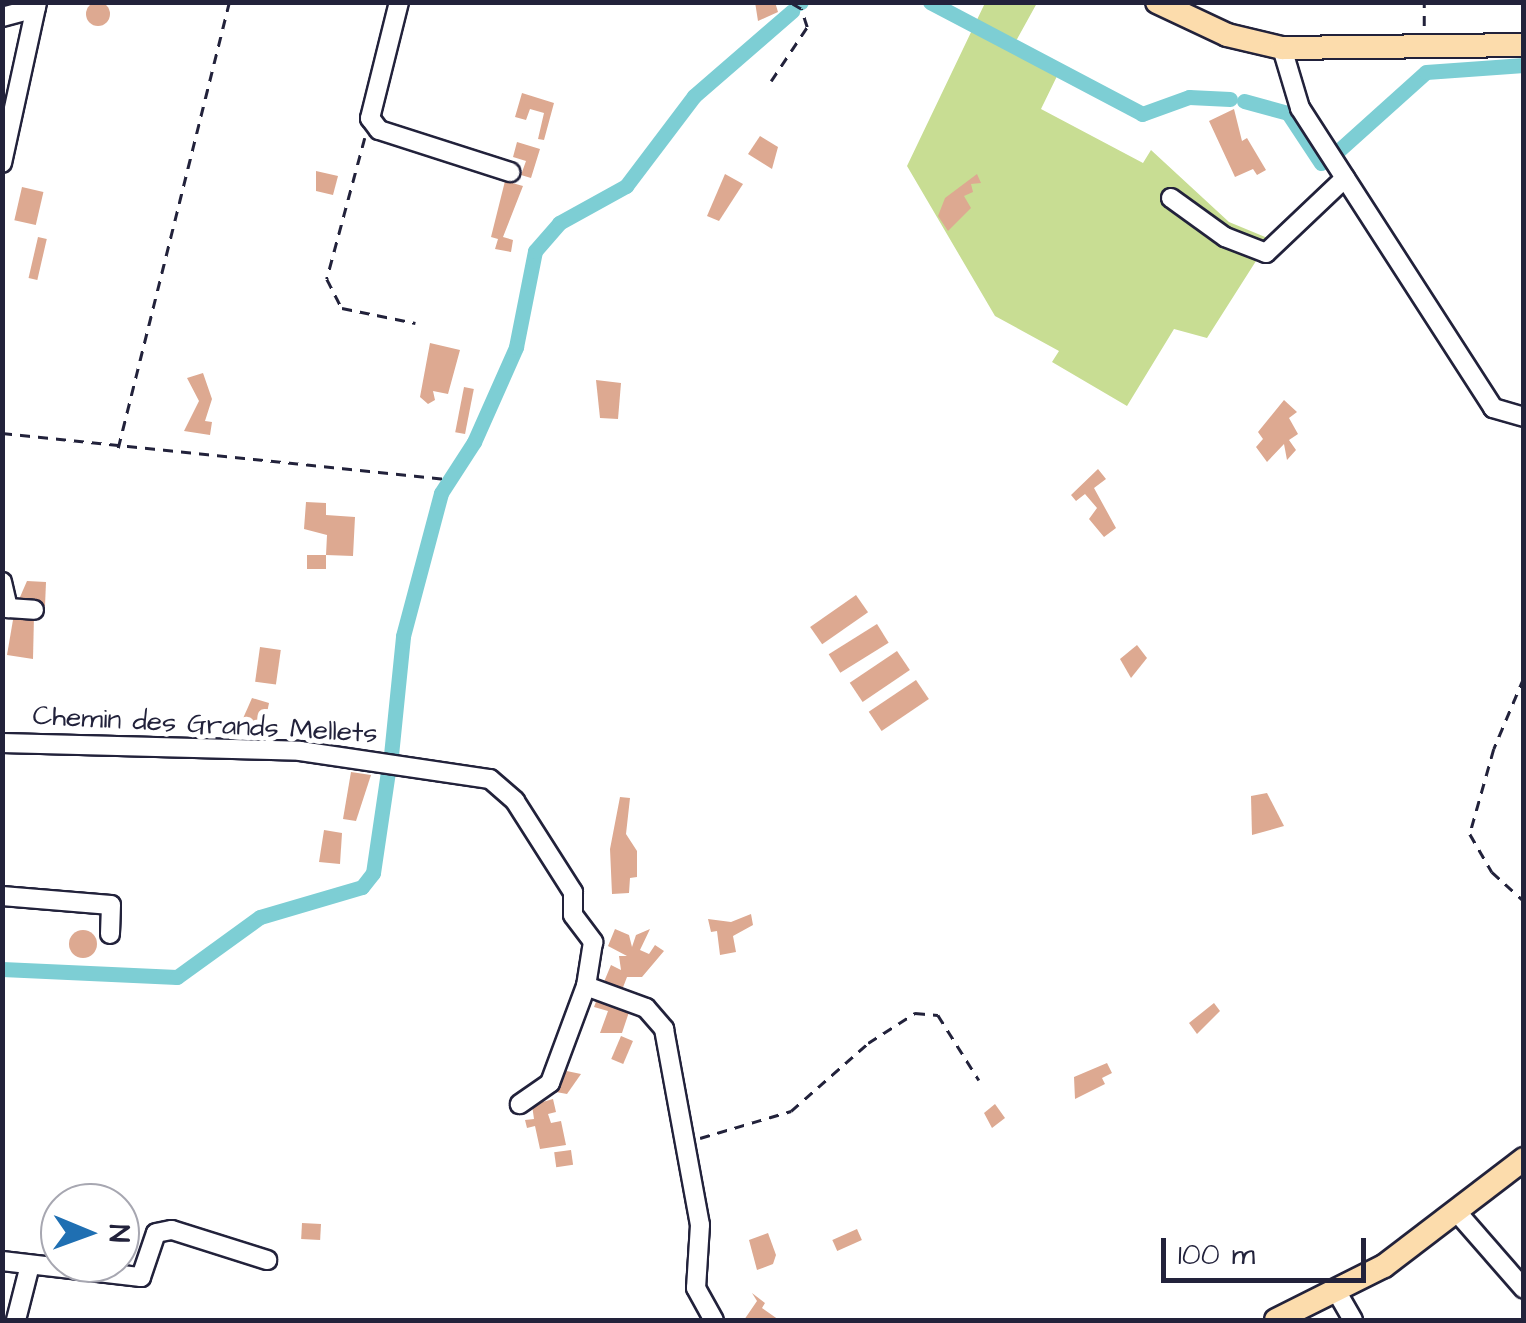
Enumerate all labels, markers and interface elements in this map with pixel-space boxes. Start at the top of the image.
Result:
street label: Chemin des Grands Mellets [32,699,378,751]
north arrow [40,1183,140,1283]
scale bar [1166,1218,1371,1280]
text: N [99,1224,138,1243]
text: 100 m [1178,1234,1255,1276]

